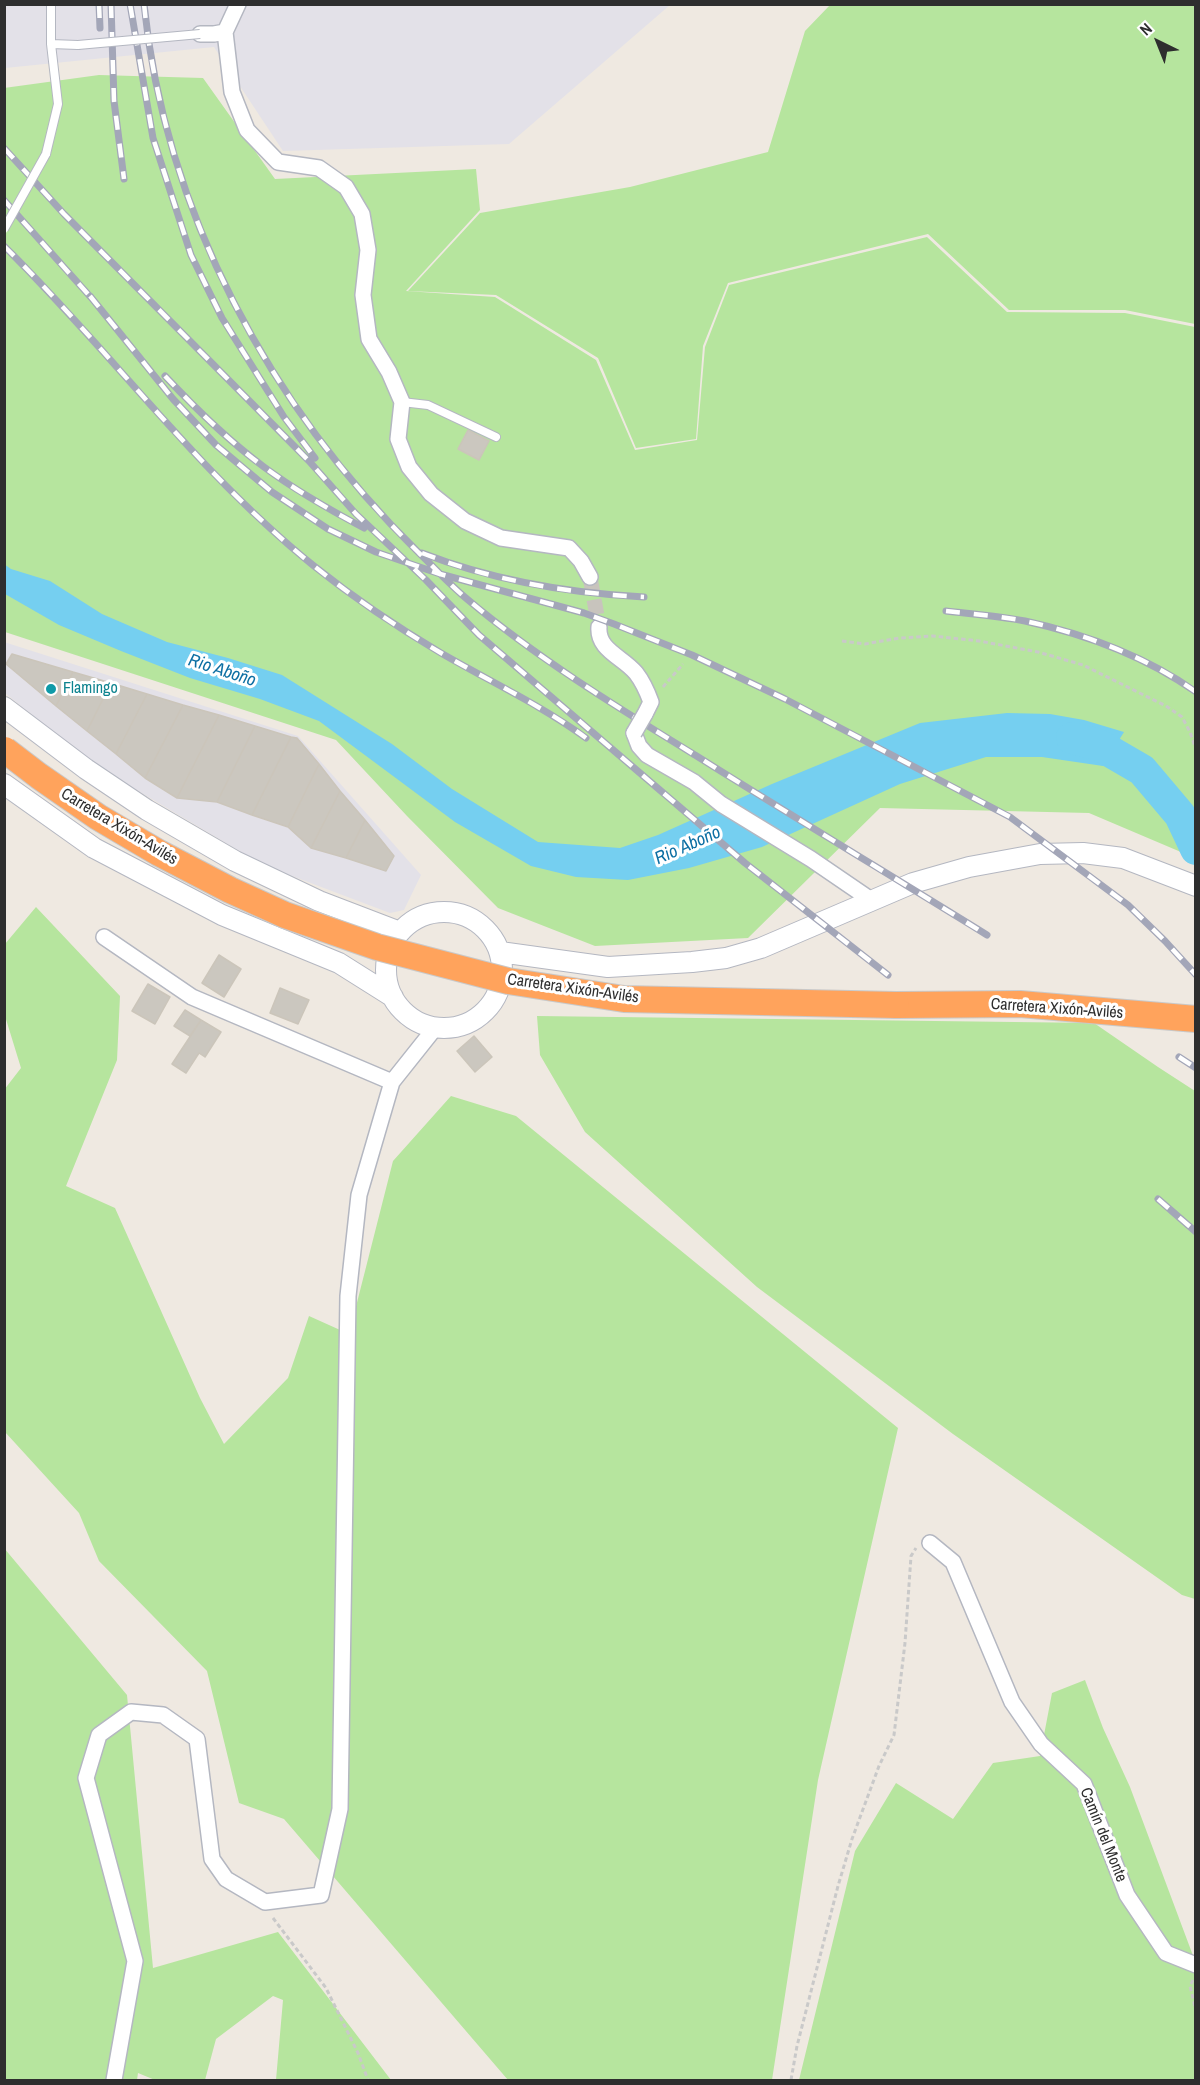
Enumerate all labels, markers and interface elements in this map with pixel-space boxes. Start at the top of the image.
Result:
north arrow [1128,12,1188,72]
text: N [1135,18,1157,40]
water label: Rio Aboño [185,650,259,692]
place label: Flamingo [63,679,118,699]
marker: Flamingo [44,682,58,696]
street label: Carretera Xixón-Avilés [57,785,181,869]
water label: Rio Aboño [652,822,724,870]
street label: Carretera Xixón-Avilés [506,970,640,1008]
street label: Carretera Xixón-Avilés [990,995,1124,1023]
street label: Camín del Monte [1075,1785,1131,1885]

